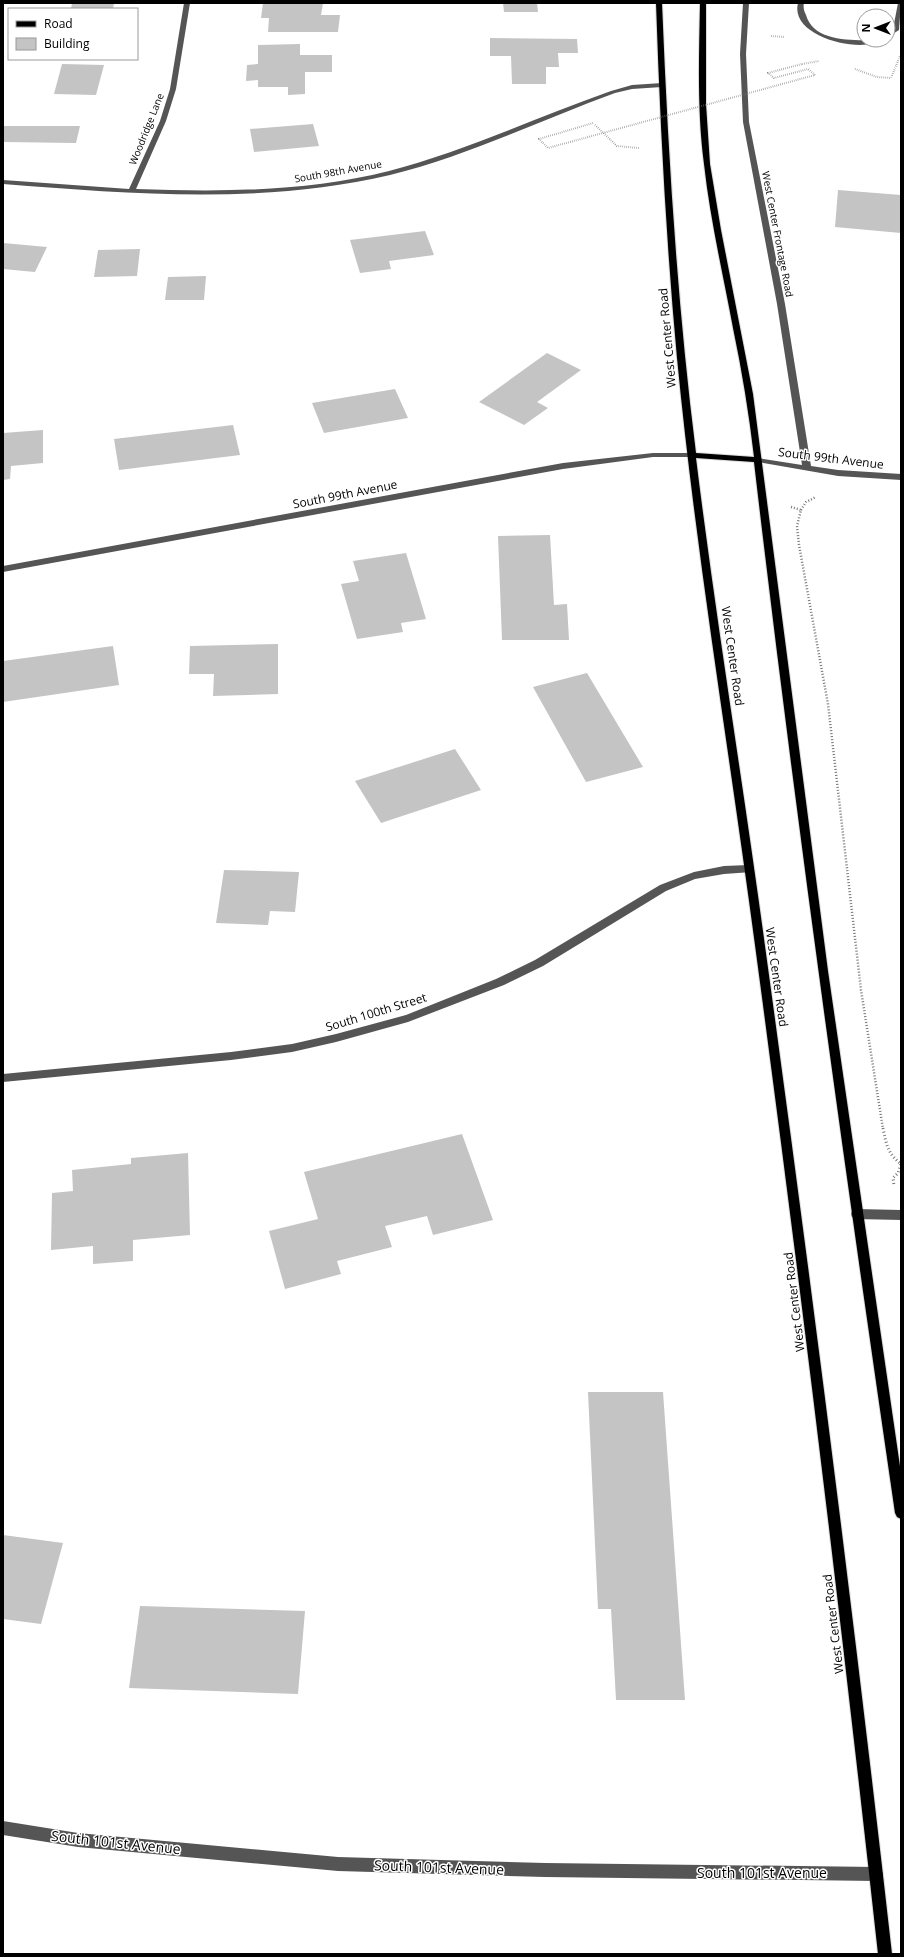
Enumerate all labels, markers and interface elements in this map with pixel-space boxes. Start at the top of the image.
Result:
legend [8,8,138,60]
north arrow [856,8,896,48]
text: Road [44,15,73,32]
text: N [858,24,873,32]
text: Building [44,35,90,52]
street label: Woodridge Lane [125,91,167,167]
street label: South 98th Avenue [293,156,383,186]
street label: West Center Frontage Road [759,170,797,298]
street label: West Center Road [654,287,680,389]
street label: South 99th Avenue [777,443,885,473]
street label: South 99th Avenue [291,475,399,512]
street label: West Center Road [718,605,748,707]
street label: West Center Road [762,926,792,1028]
street label: South 100th Street [323,989,429,1035]
street label: West Center Road [779,1251,809,1353]
street label: West Center Road [818,1573,848,1675]
street label: South 101st Avenue [50,1826,182,1858]
street label: South 101st Avenue [374,1855,504,1879]
street label: South 101st Avenue [697,1863,827,1882]

